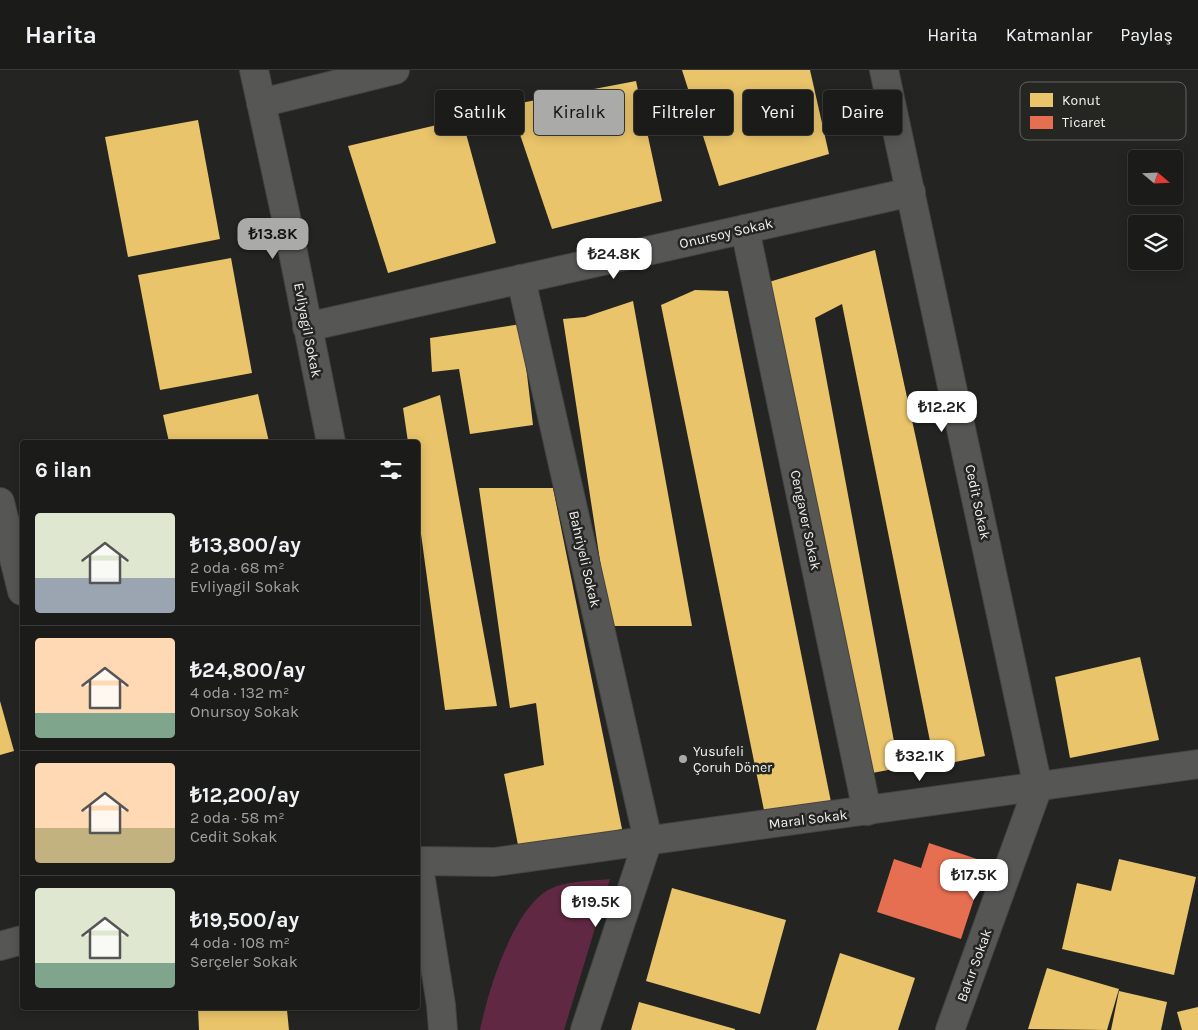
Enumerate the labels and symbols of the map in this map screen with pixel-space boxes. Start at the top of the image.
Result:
legend [1020,82,1186,140]
text: Konut [1062,92,1100,109]
text: Ticaret [1062,114,1106,131]
north arrow [1128,150,1182,205]
street label: Onursoy Sokak [678,214,775,253]
pin: ₺13.8K [232,218,314,260]
pin: ₺24.8K [573,238,655,280]
street label: Evliyagil Sokak [290,281,325,379]
pin: ₺12.2K [901,390,983,433]
street label: Cedit Sokak [961,463,994,541]
street label: Cengaver Sokak [787,468,824,572]
street label: Bahriyeli Sokak [565,509,604,609]
pin: ₺32.1K [879,740,961,782]
place label: Yusufeli Çoruh Döner [693,743,773,776]
marker: Yusufeli Çoruh Döner [677,753,689,765]
street label: Maral Sokak [768,806,848,833]
pin: ₺17.5K [933,858,1015,901]
pin: ₺19.5K [555,886,637,928]
street label: Bakır Sokak [953,926,996,1004]

